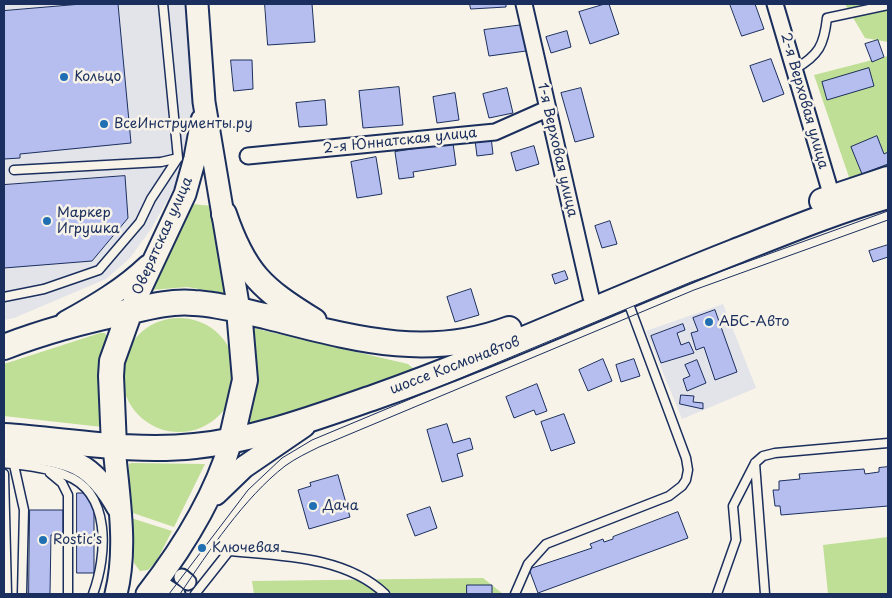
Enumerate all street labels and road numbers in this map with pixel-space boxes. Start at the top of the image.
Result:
street label: 2-я Верховая улица [777,31,831,171]
street label: 1-я Верховая улица [533,81,581,219]
street label: 2-я Юннатская улица [322,125,478,157]
street label: Оверятская улица [129,174,197,298]
street label: шоссе Космонавтов [388,333,522,399]

